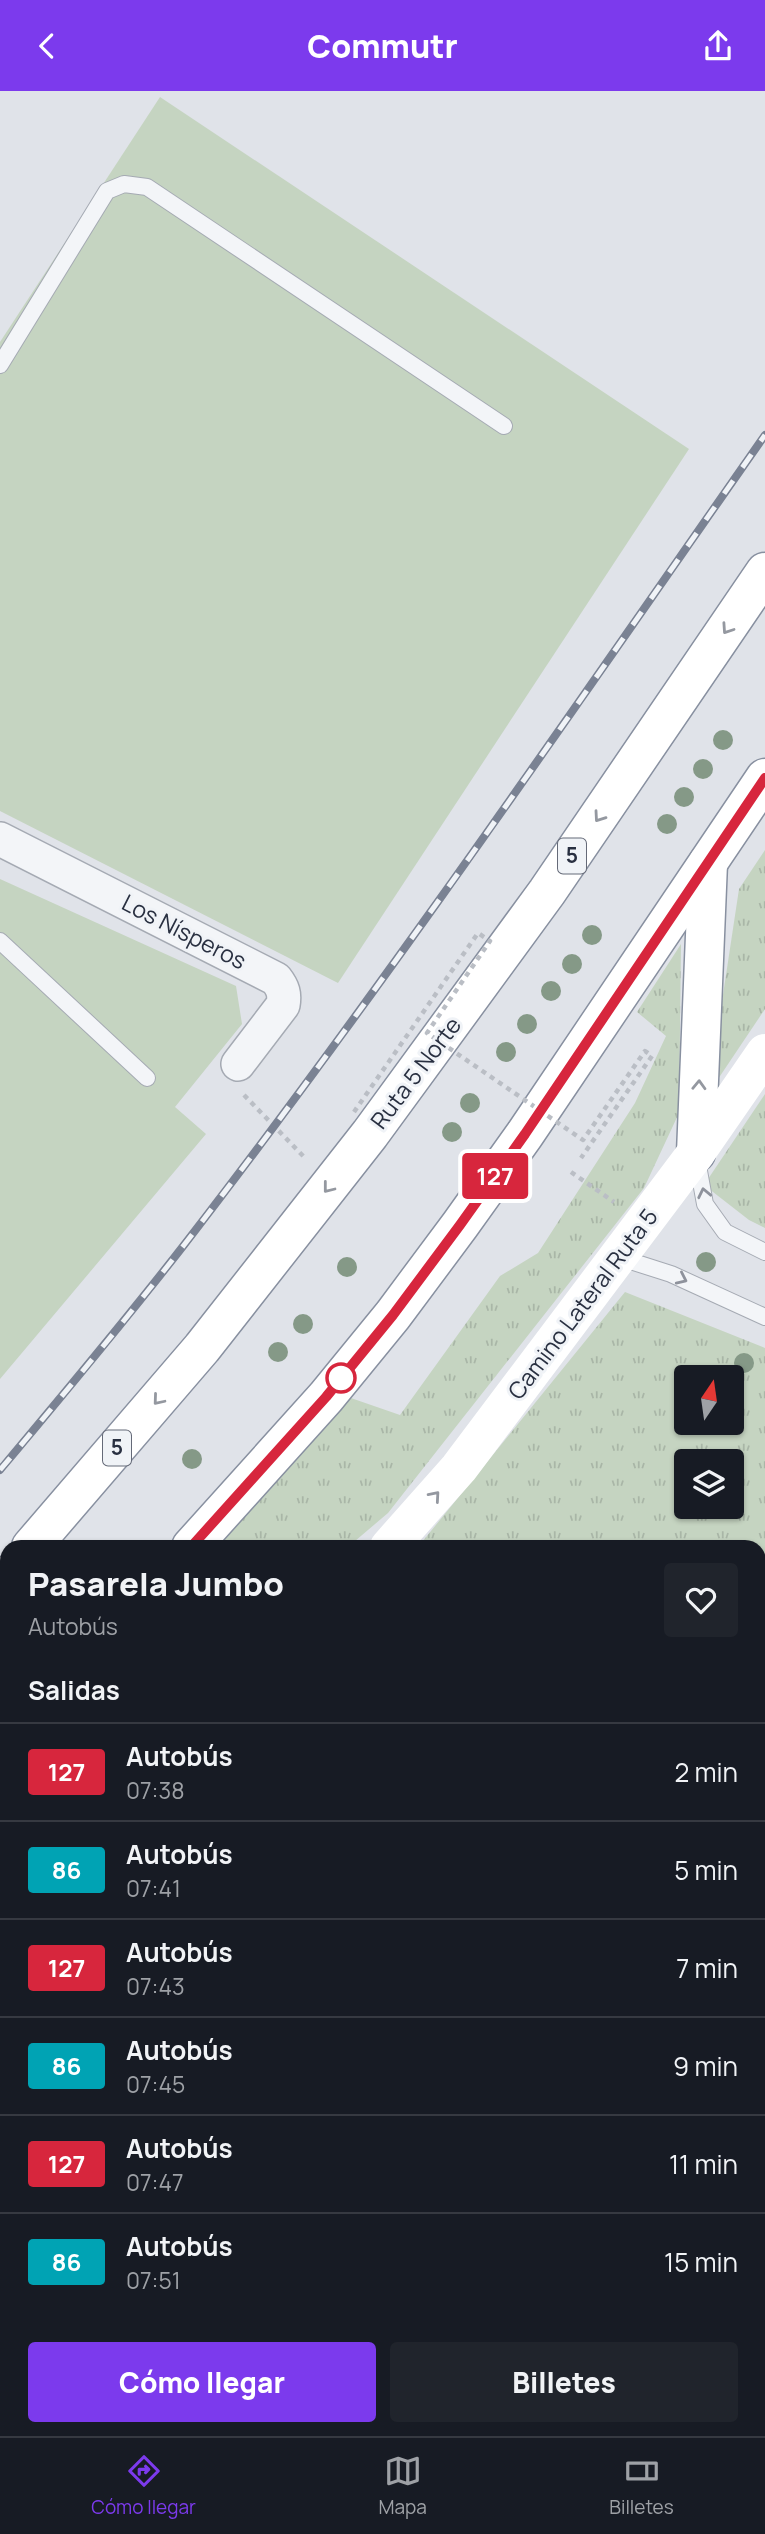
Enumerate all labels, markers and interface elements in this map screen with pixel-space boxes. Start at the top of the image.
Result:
text: Commutr [307,24,458,68]
icon: back [28,27,66,65]
icon: share [699,27,737,65]
one-way arrow [722,621,735,634]
one-way arrow [595,809,607,822]
road number: 5 [558,839,586,873]
street label: Los Nísperos [117,886,252,976]
street label: Ruta 5 Norte [363,1010,468,1135]
one-way arrow [691,1079,706,1090]
line badge: 127 [455,1153,535,1199]
text: 127 [476,1159,514,1192]
one-way arrow [324,1180,337,1192]
one-way arrow [697,1187,712,1199]
street label: Camino Lateral Ruta 5 [500,1201,665,1405]
one-way arrow [675,1271,687,1285]
unlabelled marker [326,1363,356,1393]
north arrow [674,1365,744,1435]
map controls [674,1365,744,1519]
one-way arrow [154,1392,166,1405]
road number: 5 [103,1431,131,1465]
button: layers [674,1449,744,1519]
one-way arrow [427,1492,439,1505]
text: Pasarela Jumbo [28,1561,284,1606]
button: heart [664,1563,738,1637]
text: Autobús [28,1610,118,1642]
text: Salidas [28,1672,120,1708]
text: Autobús [126,1738,233,1774]
text: 2 min [674,1754,738,1790]
text: 127 [48,1755,85,1788]
text: 07:38 [126,1774,185,1806]
text: Autobús [126,1836,233,1872]
text: 5 min [674,1852,738,1888]
text: 86 [52,1853,81,1886]
text: 07:41 [126,1872,181,1904]
text: Autobús [126,1934,233,1970]
text: 7 min [676,1950,738,1986]
text: 127 [48,1951,85,1984]
text: 07:43 [126,1970,185,2002]
text: Autobús [126,2032,233,2068]
text: 9 min [673,2048,738,2084]
text: 86 [52,2049,81,2082]
text: 07:45 [126,2068,185,2100]
text: Autobús [126,2130,233,2166]
text: 11 min [669,2146,738,2182]
text: 127 [48,2147,85,2180]
text: 07:47 [126,2166,184,2198]
text: Autobús [126,2228,233,2264]
text: 15 min [664,2244,738,2280]
text: 86 [52,2245,81,2278]
text: 07:51 [126,2264,181,2296]
button: Cómo llegar [28,2342,376,2422]
button: Billetes [390,2342,738,2422]
tab: Cómo llegar [91,2452,196,2520]
tab: Mapa [378,2452,427,2520]
tab: Billetes [609,2452,674,2520]

